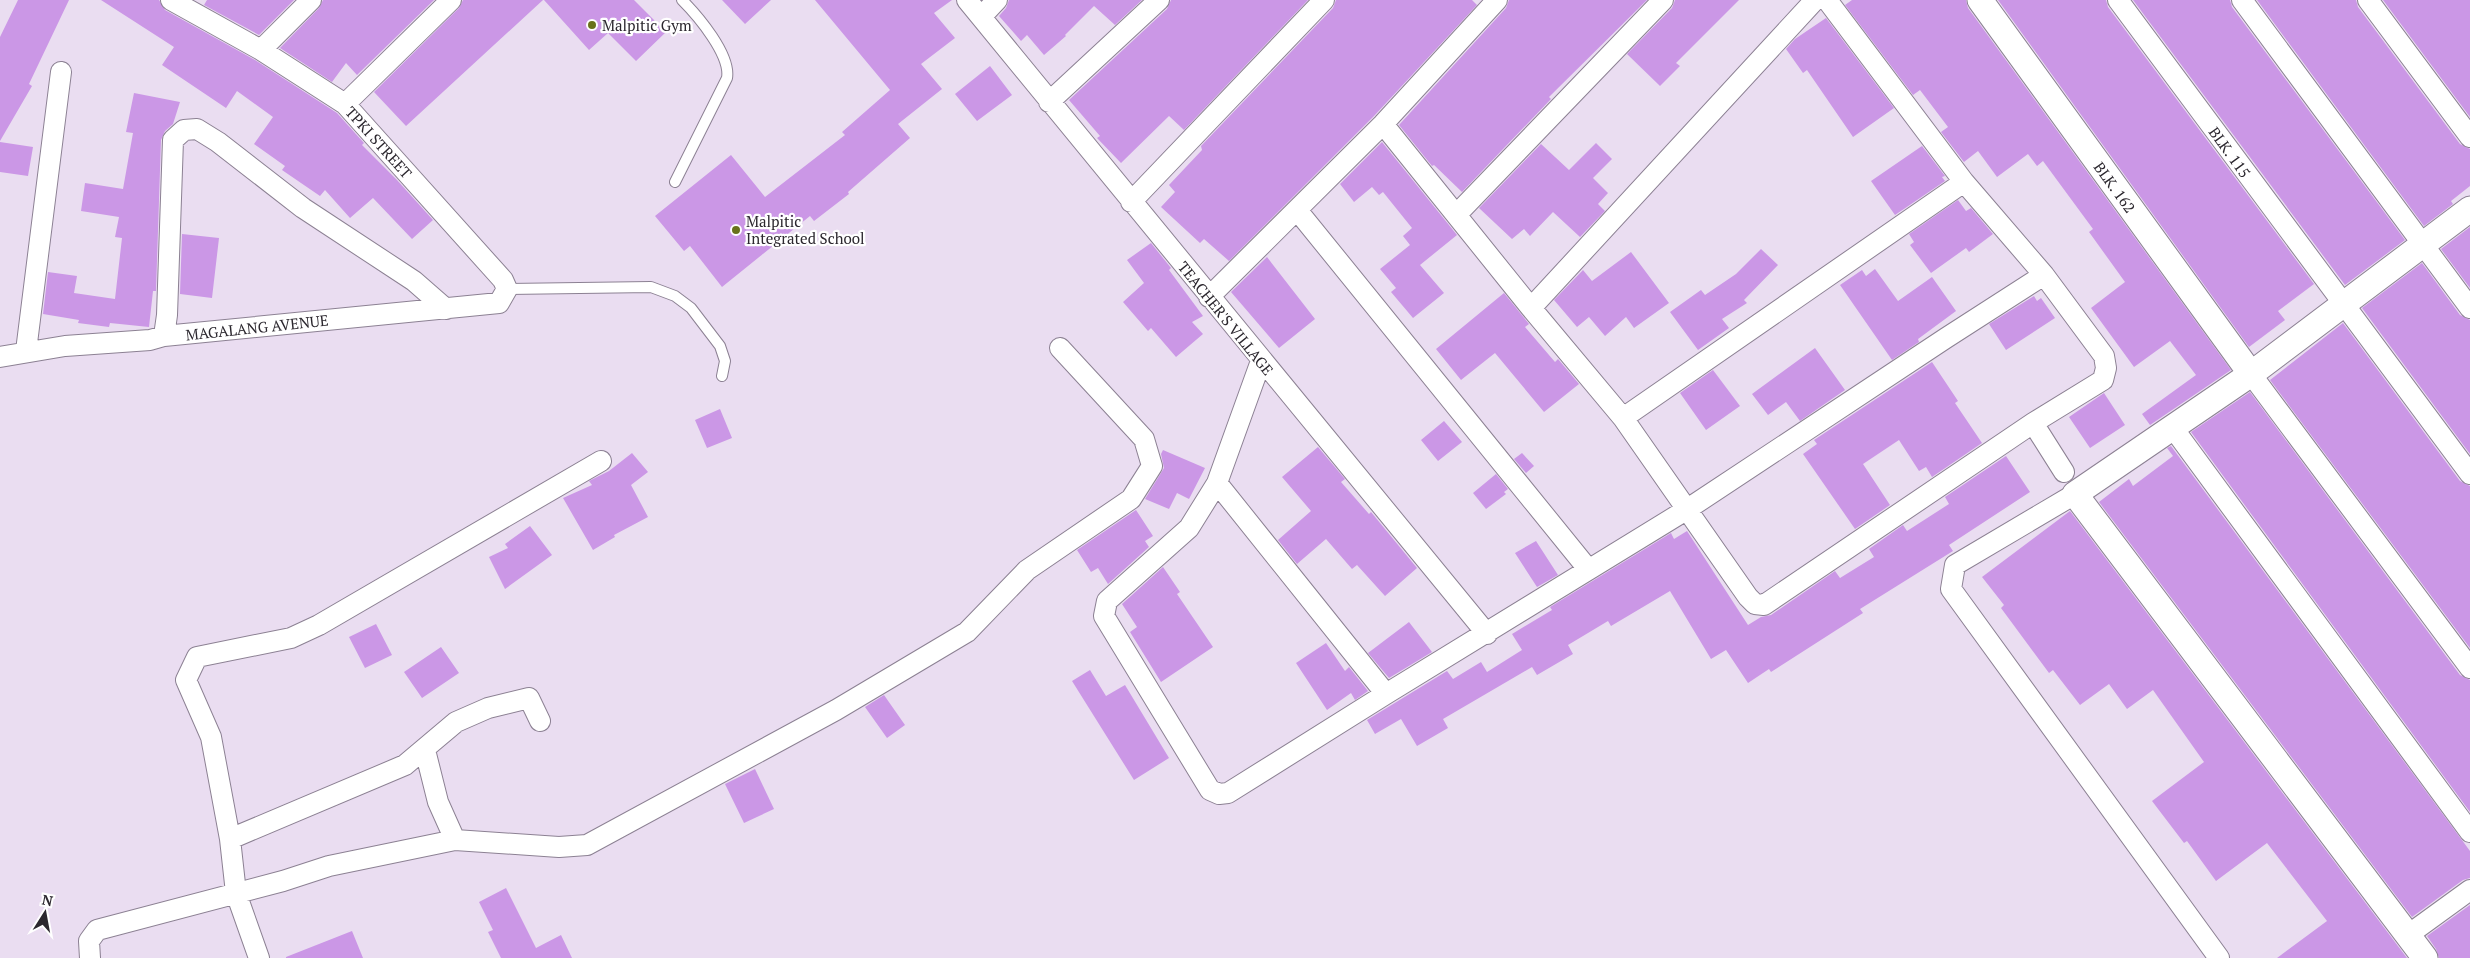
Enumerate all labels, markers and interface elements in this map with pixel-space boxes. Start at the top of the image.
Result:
place label: Malpitic Gym [602,15,692,35]
marker: Malpitic Gym [586,19,598,31]
street label: TPKI STREET [341,102,417,182]
street label: BLK. 115 [2205,123,2255,181]
street label: BLK. 162 [2090,158,2140,216]
place label: Malpitic Integrated School [746,211,865,248]
marker: Malpitic Integrated School [730,224,742,236]
street label: TEACHER'S VILLAGE [1174,257,1278,379]
street label: MAGALANG AVENUE [185,310,329,344]
north arrow [20,888,70,938]
text: N [41,889,55,910]

